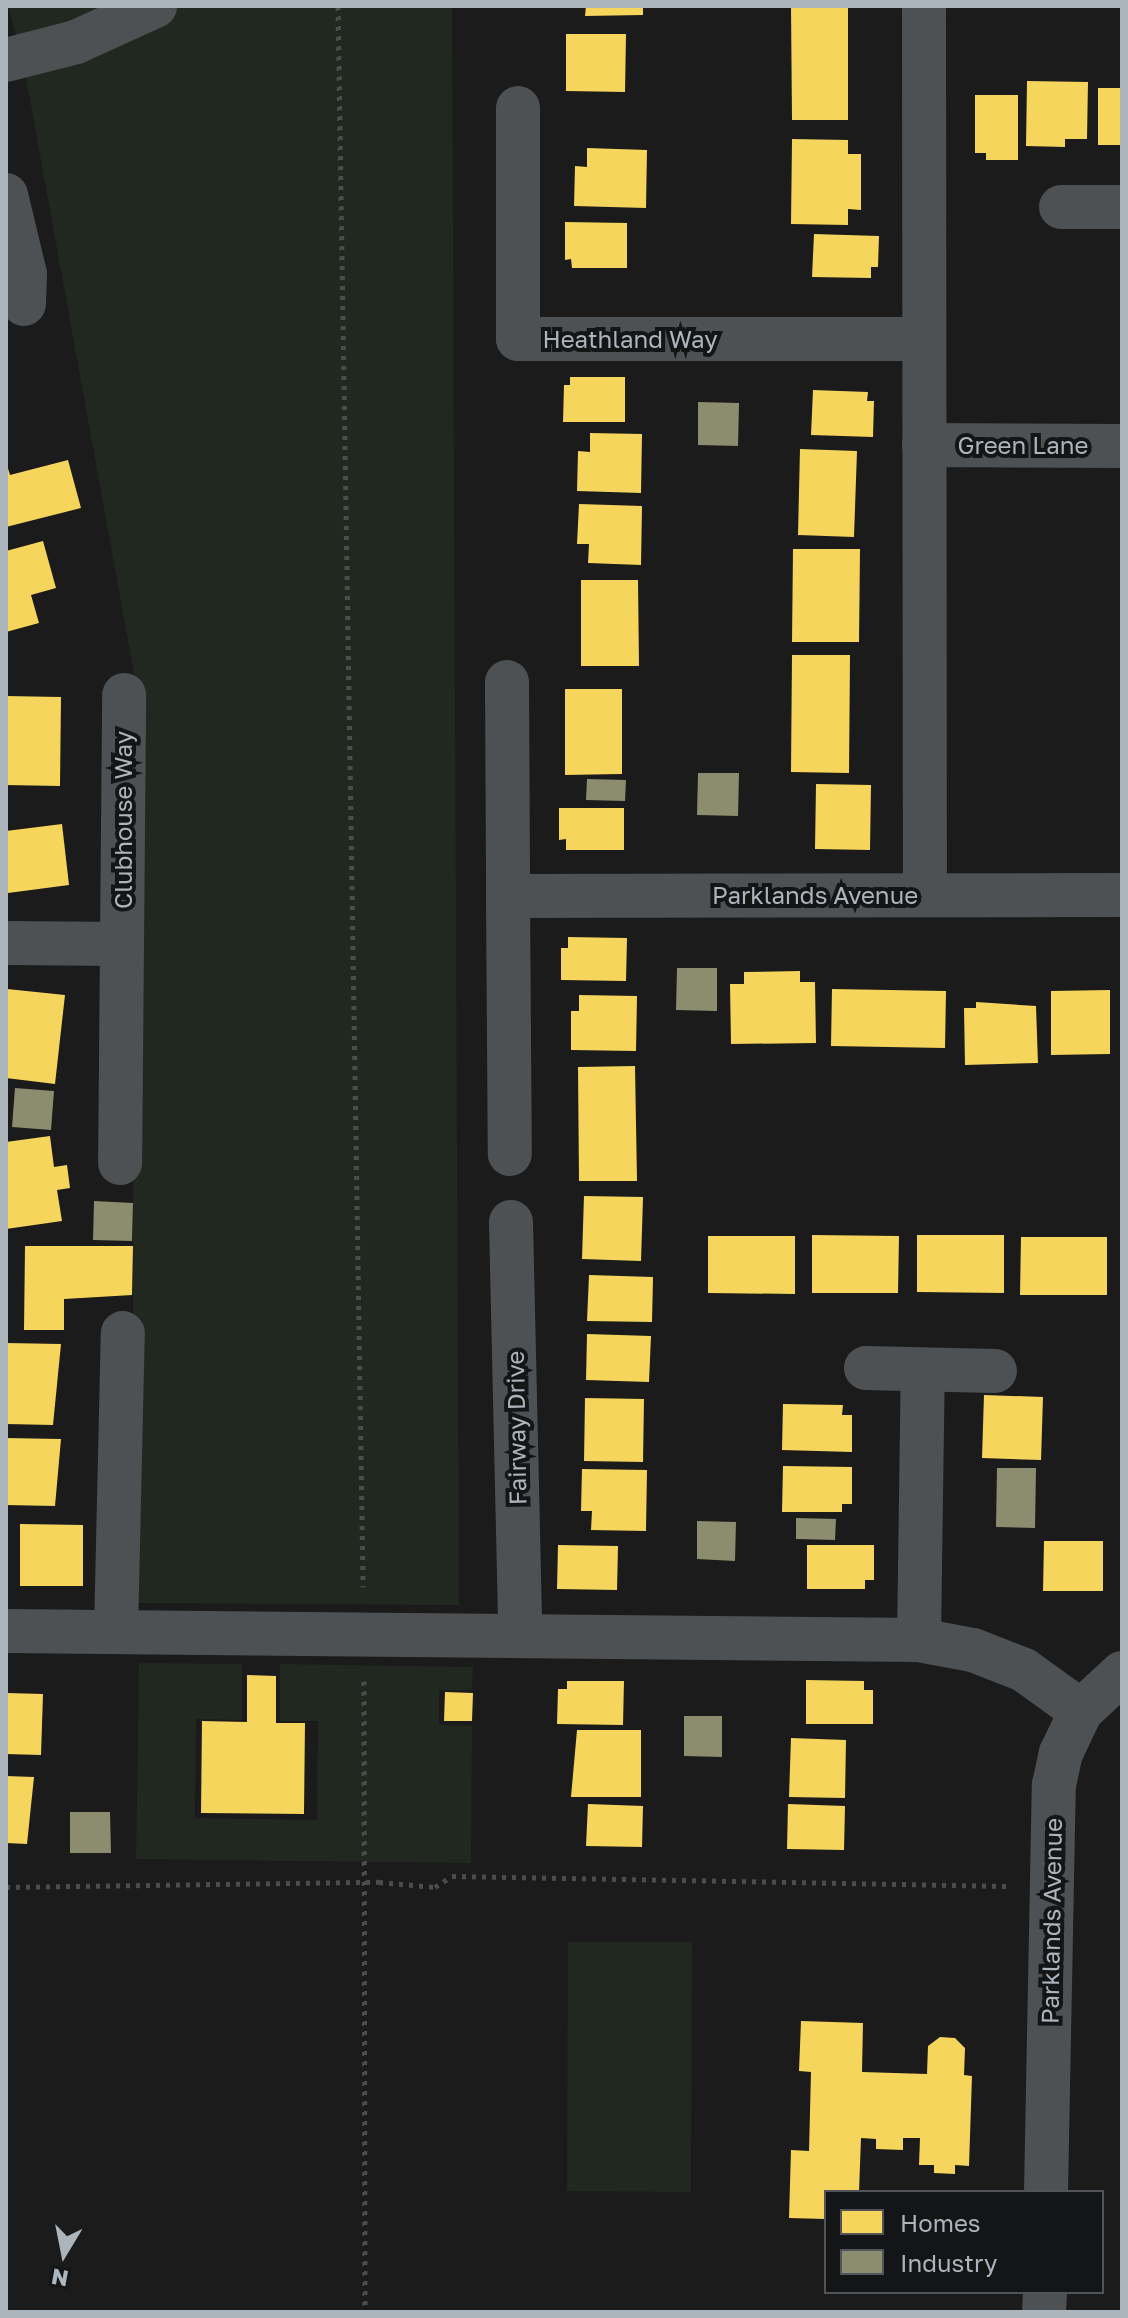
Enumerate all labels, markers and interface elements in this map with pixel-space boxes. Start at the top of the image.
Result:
street label: Heathland Way [542,325,718,353]
street label: Green Lane [958,431,1088,459]
street label: Clubhouse Way [109,731,137,909]
street label: Parklands Avenue [712,881,918,909]
street label: Fairway Drive [500,1350,532,1506]
street label: Parklands Avenue [1035,1818,1067,2024]
legend [824,2190,1104,2294]
text: Homes [900,2208,981,2237]
north arrow [24,2214,104,2294]
text: Industry [900,2248,997,2277]
text: N [49,2263,70,2293]

